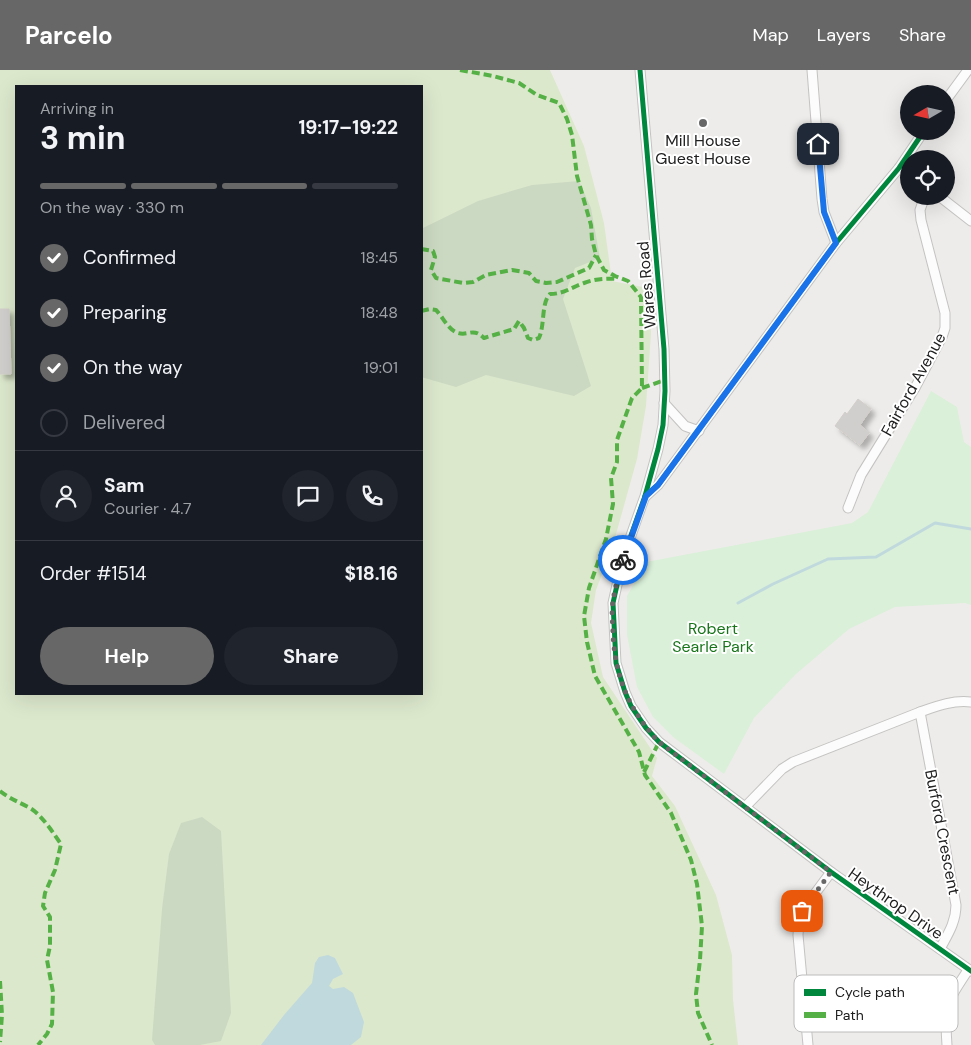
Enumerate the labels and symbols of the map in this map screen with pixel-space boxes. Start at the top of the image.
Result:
north arrow [900,85,955,140]
marker: Mill House Guest House [697,117,709,129]
pin [797,123,839,165]
place label: Mill House Guest House [655,130,751,169]
street label: Wares Road [632,240,661,330]
street label: Fairford Avenue [876,329,951,440]
courier [598,535,648,585]
park label: Robert Searle Park [672,618,754,657]
street label: Burford Crescent [920,768,965,897]
street label: Heythrop Drive [844,863,947,944]
pin [781,890,823,932]
legend [794,975,958,1032]
text: Cycle path [835,983,905,1001]
text: Path [835,1006,864,1024]

